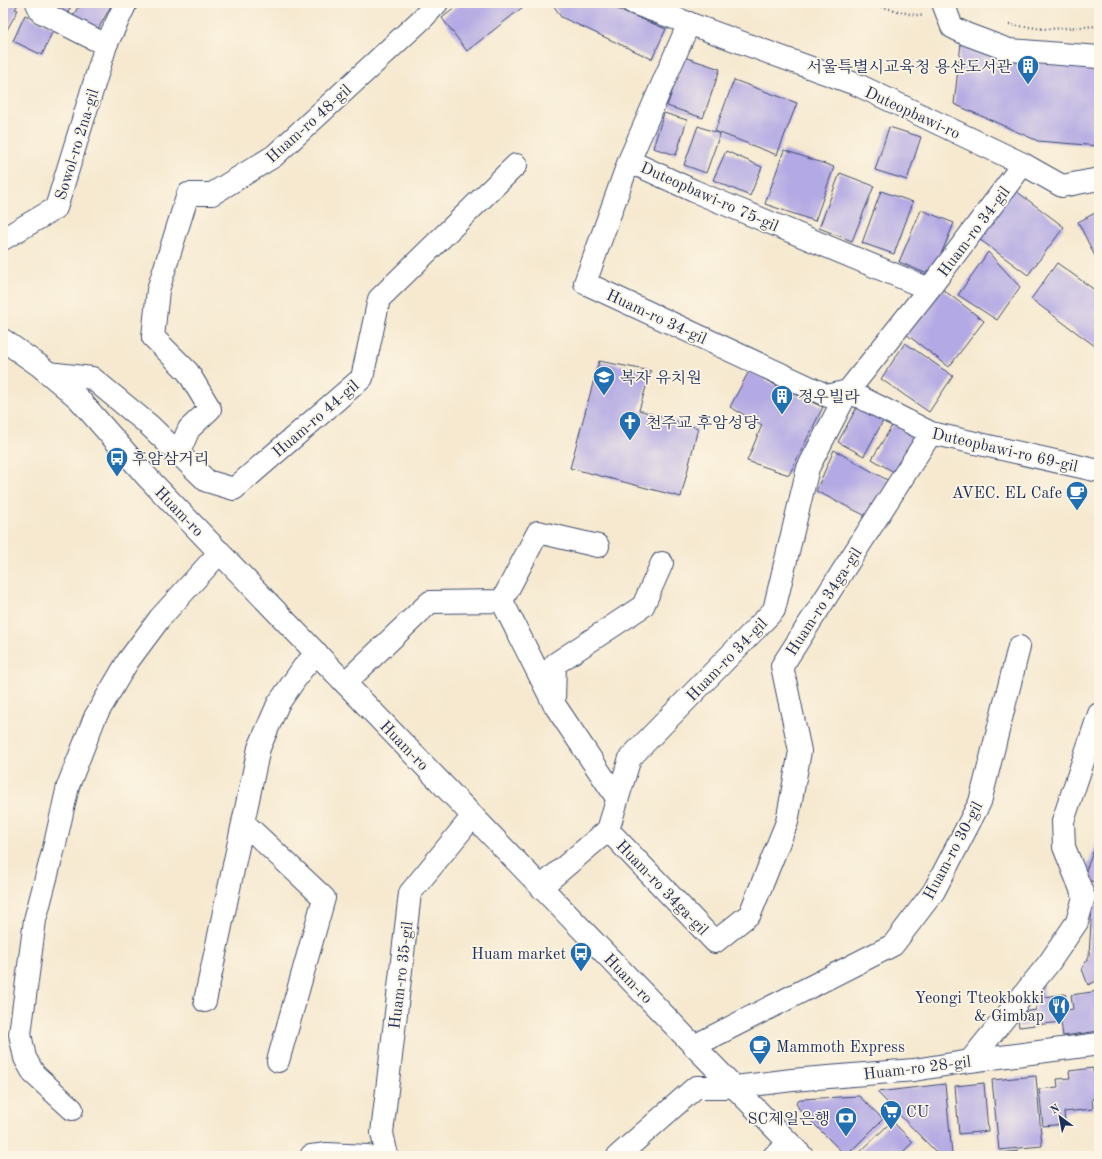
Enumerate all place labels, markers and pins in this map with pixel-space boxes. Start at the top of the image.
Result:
building icon: 서울특별시교육청 용산도서관 [1015,53,1041,86]
place label: 서울특별시교육청 용산도서관 [807,59,1013,76]
school or university icon: 복자 유치원 [591,364,617,397]
place label: 복자 유치원 [620,369,702,387]
building icon: 정우빌라 [769,383,795,416]
place label: 정우빌라 [798,388,860,406]
church icon: 천주교 후암성당 [617,409,643,442]
place label: 천주교 후암성당 [646,414,759,432]
bus stop icon: 후암삼거리 [104,445,130,478]
place label: 후암삼거리 [132,450,209,468]
cafe icon: AVEC. EL Cafe [1064,479,1090,512]
place label: AVEC. EL Cafe [952,486,1062,502]
bus stop icon: Huam market [568,940,594,973]
place label: Huam market [471,947,566,963]
place label: Yeongi Tteokbokki & Gimbap [914,991,1044,1025]
restaurant icon: Yeongi Tteokbokki & Gimbap [1046,993,1072,1026]
cafe icon: Mammoth Express [747,1033,773,1066]
place label: Mammoth Express [776,1040,905,1056]
supermarket icon: CU [878,1098,904,1131]
bank icon: SC제일은행 [833,1105,859,1138]
place label: CU [906,1105,930,1121]
place label: SC제일은행 [748,1111,830,1128]

